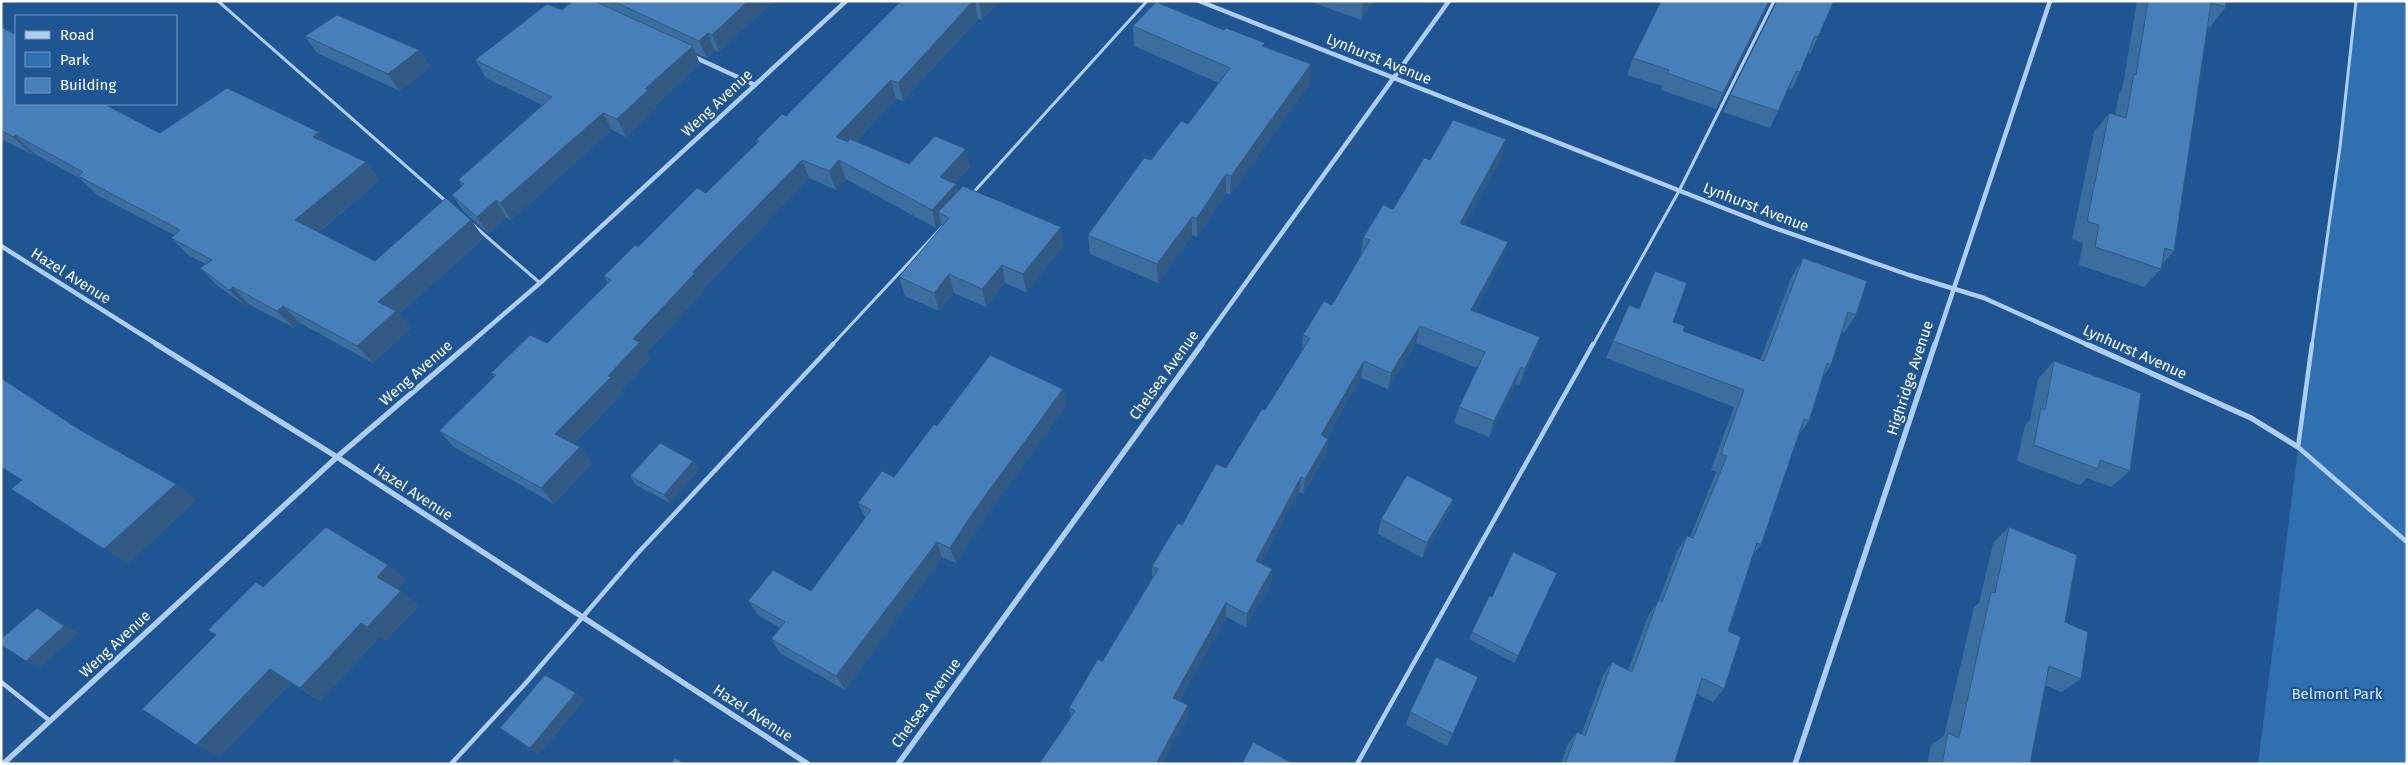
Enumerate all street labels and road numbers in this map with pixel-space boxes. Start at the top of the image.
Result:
street label: Lynhurst Avenue [1324,30,1434,88]
street label: Weng Avenue [678,65,756,141]
street label: Lynhurst Avenue [1701,179,1811,235]
street label: Hazel Avenue [28,244,114,308]
street label: Highridge Avenue [1883,318,1937,438]
street label: Lynhurst Avenue [2080,321,2190,383]
street label: Chelsea Avenue [1125,327,1203,423]
street label: Weng Avenue [376,336,456,410]
street label: Hazel Avenue [370,460,456,524]
street label: Weng Avenue [76,606,154,682]
street label: Chelsea Avenue [887,655,965,751]
street label: Hazel Avenue [710,681,796,745]

